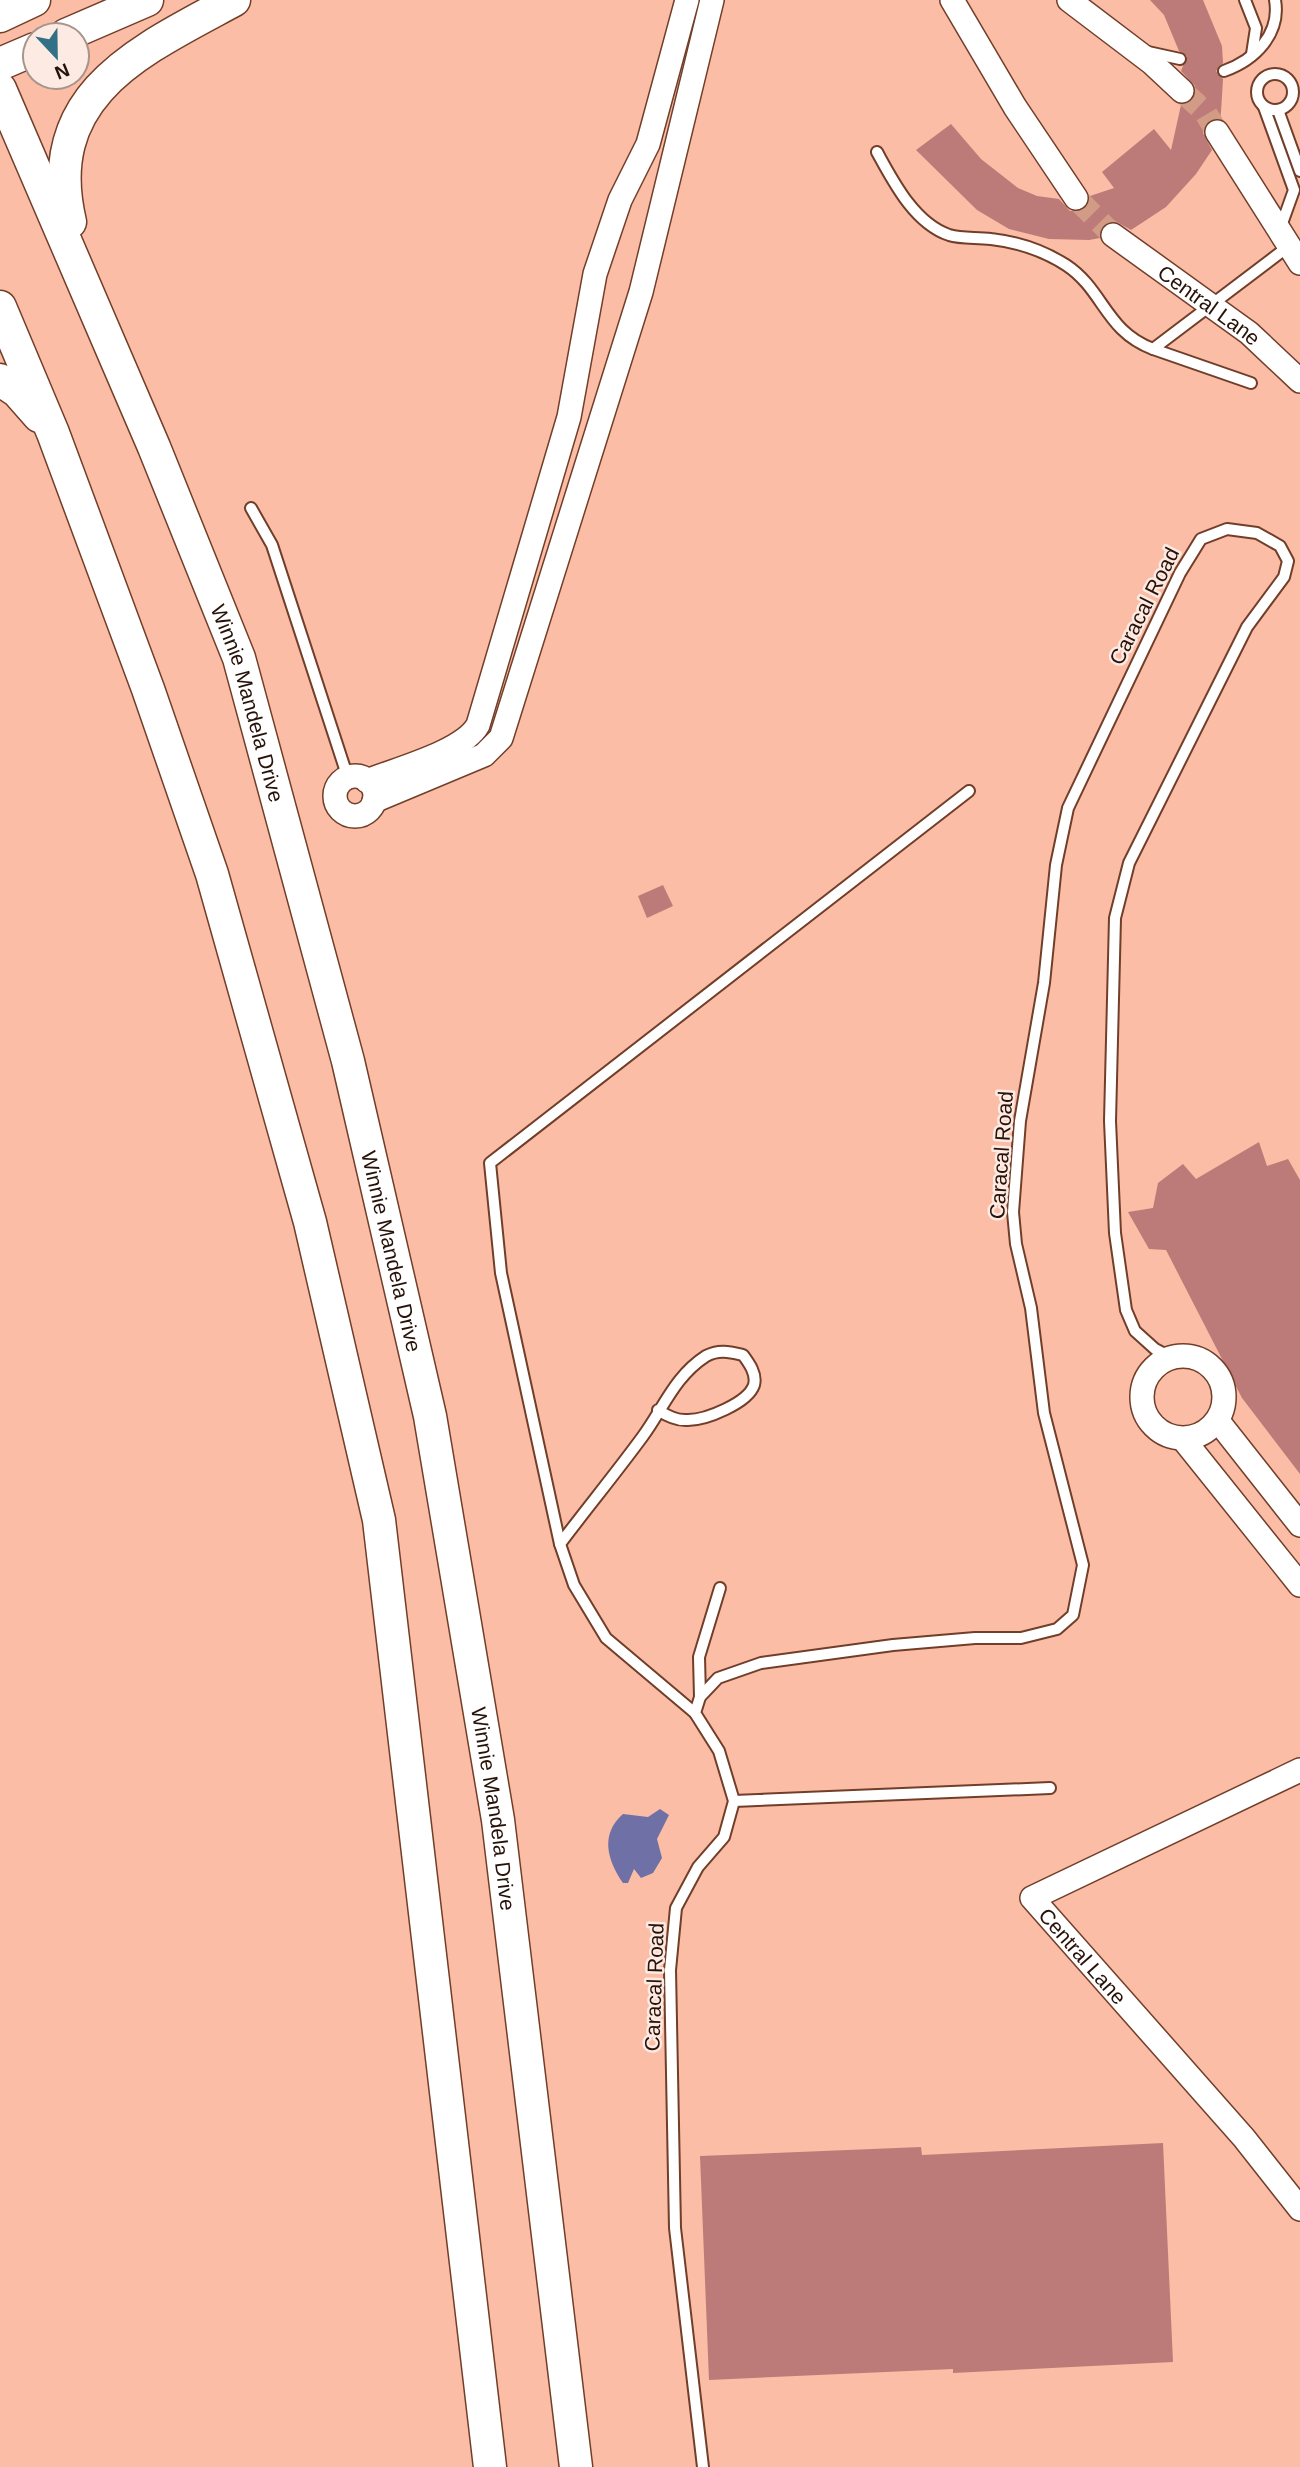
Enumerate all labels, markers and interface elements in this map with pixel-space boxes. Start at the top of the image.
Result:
north arrow [21,21,91,91]
text: N [52,59,72,84]
street label: Central Lane [1154,260,1265,349]
street label: Caracal Road [1105,544,1183,668]
street label: Winnie Mandela Drive [207,601,289,804]
street label: Caracal Road [985,1090,1017,1220]
street label: Winnie Mandela Drive [358,1149,426,1354]
street label: Winnie Mandela Drive [468,1705,520,1912]
street label: Central Lane [1035,1903,1131,2008]
street label: Caracal Road [640,1922,668,2052]

